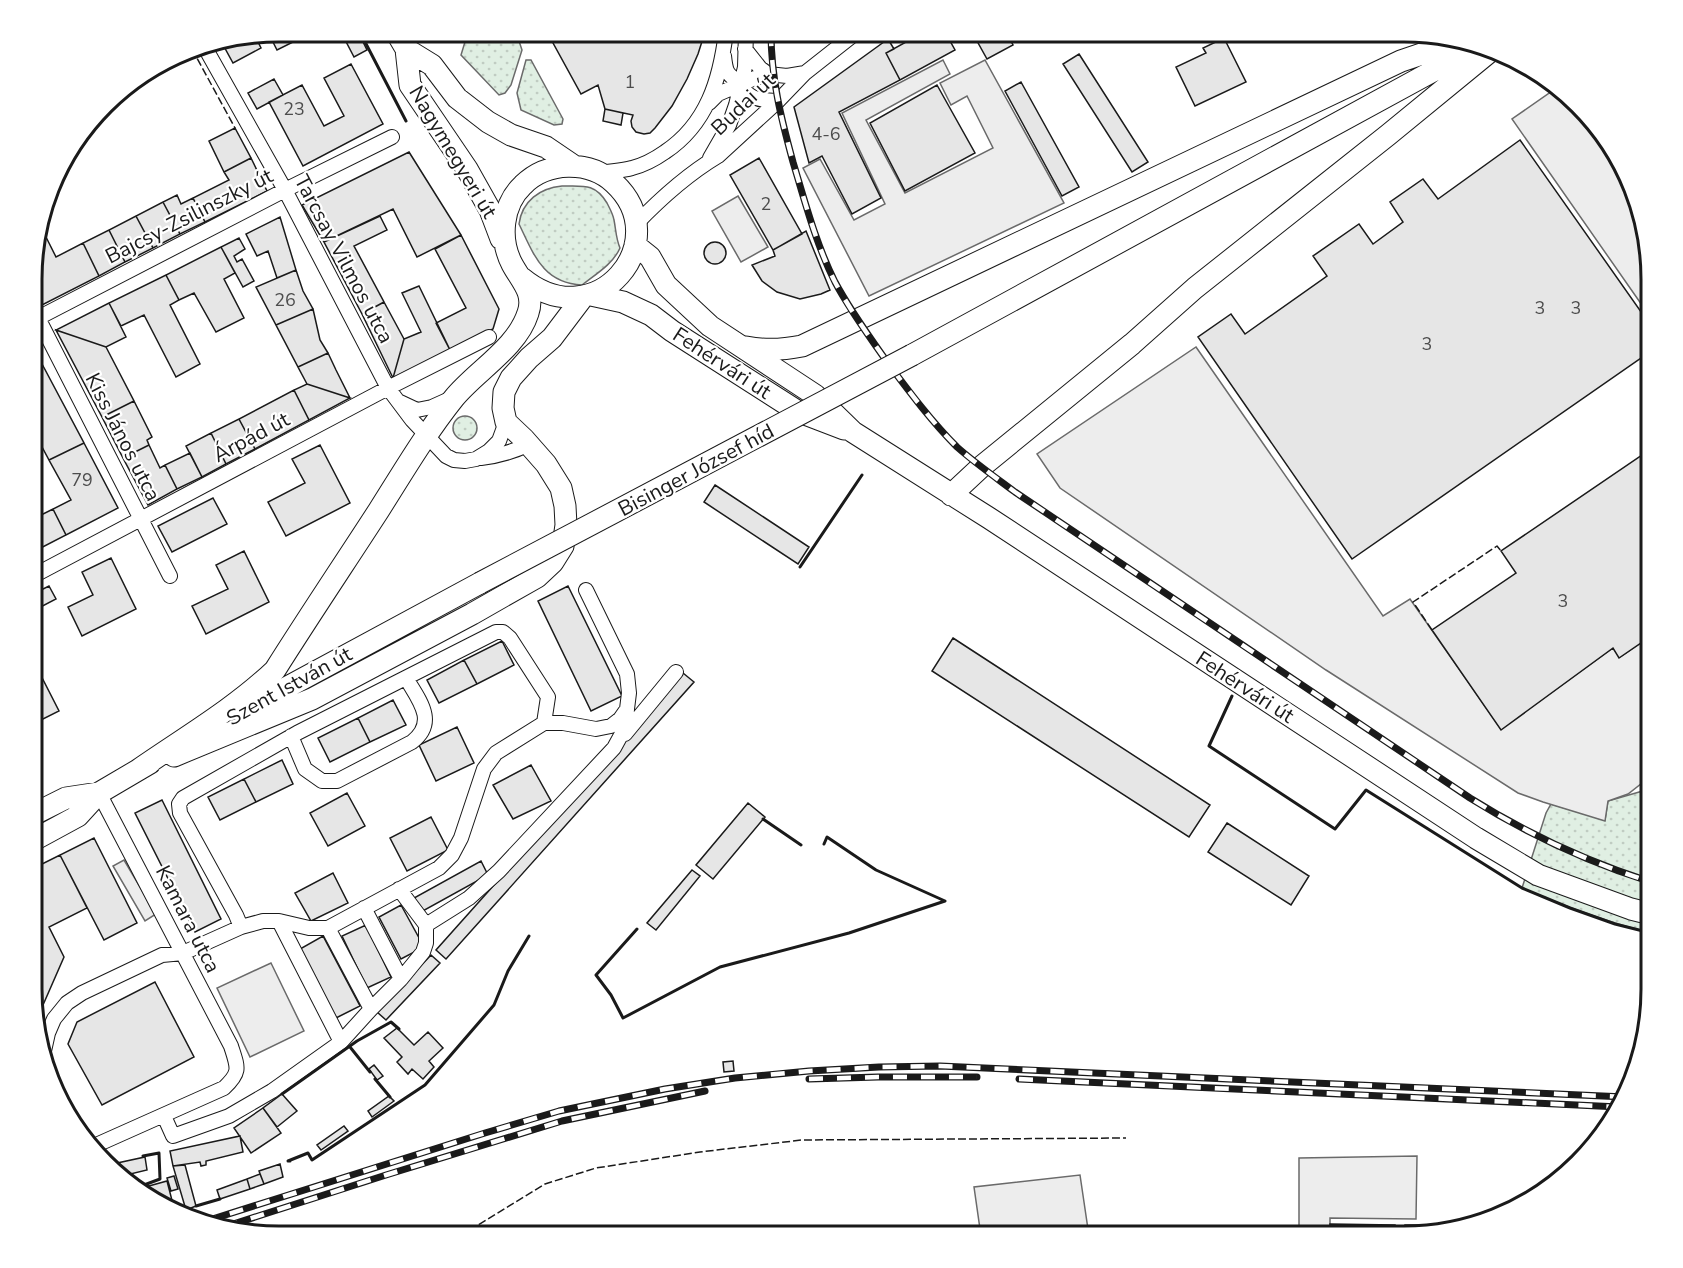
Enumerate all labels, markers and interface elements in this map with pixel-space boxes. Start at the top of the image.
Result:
street label: Budai út [705,66,782,141]
house number: 1 [625,70,635,94]
street label: Nagymegyeri út [402,81,504,224]
house number: 23 [283,97,305,121]
house number: 4-6 [811,122,841,146]
street label: Bajcsy-Zsilinszky út [100,161,278,270]
street label: Tarcsay Vilmos utca [288,170,400,348]
house number: 2 [761,192,771,216]
house number: 26 [274,288,296,312]
house number: 3 [1535,296,1545,320]
house number: 3 [1571,296,1581,320]
street label: Fehérvári út [667,321,777,406]
house number: 3 [1422,332,1432,356]
street label: Kiss János utca [79,368,167,506]
street label: Árpád út [208,405,295,469]
street label: Bisinger József híd [613,417,779,523]
house number: 79 [71,468,93,492]
house number: 3 [1558,589,1568,613]
street label: Szent István út [221,640,357,732]
street label: Fehérvári út [1190,645,1300,730]
street label: Kamara utca [149,860,227,978]

